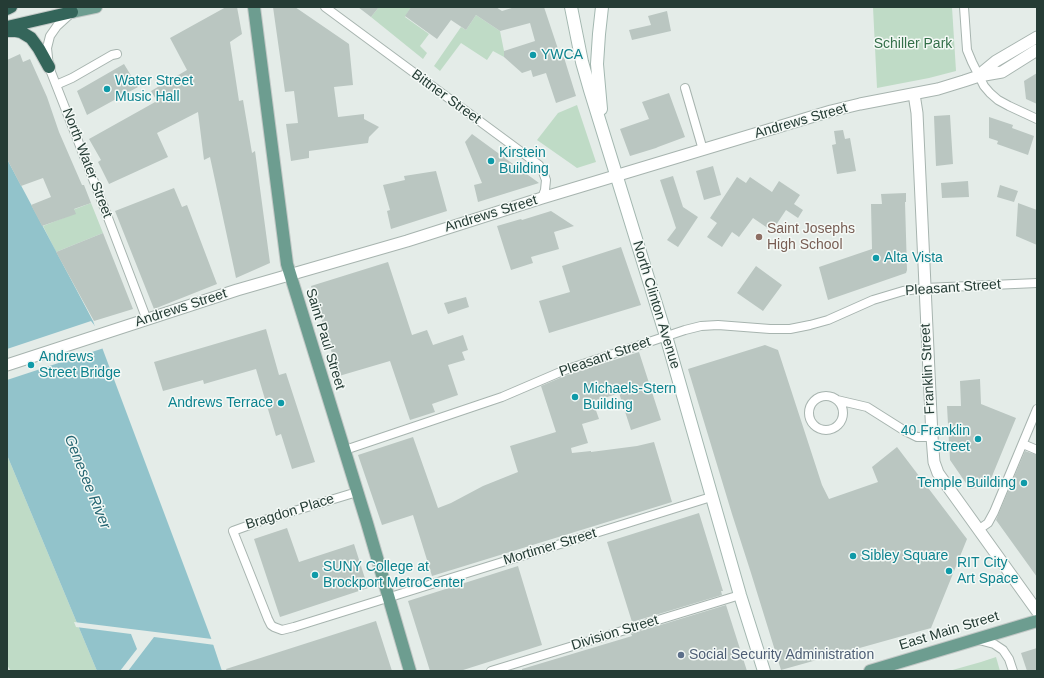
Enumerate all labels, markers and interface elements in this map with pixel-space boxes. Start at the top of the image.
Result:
park label: Schiller Park [874,36,952,52]
place label: YWCA [541,47,583,63]
marker: YWCA [528,50,538,60]
street label: Bittner Street [408,66,484,128]
place label: Water Street Music Hall [115,73,193,106]
marker: Water Street Music Hall [102,84,112,94]
street label: Andrews Street [753,100,849,142]
street label: North Water Street [58,106,116,220]
place label: Kirstein Building [499,145,549,178]
marker: Kirstein Building [486,156,496,166]
street label: Andrews Street [443,192,539,236]
place label: Saint Josephs High School [767,221,855,254]
marker: Saint Josephs High School [754,232,764,242]
street label: North Clinton Avenue [629,239,683,371]
place label: Alta Vista [884,250,943,266]
marker: Alta Vista [871,253,881,263]
street label: Pleasant Street [905,276,1001,300]
street label: Andrews Street [133,285,229,331]
street label: Saint Paul Street [302,286,348,392]
street label: Franklin Street [917,323,939,415]
street label: Pleasant Street [557,333,653,381]
place label: Andrews Street Bridge [39,349,121,382]
marker: Andrews Street Bridge [26,360,36,370]
place label: Michaels-Stern Building [583,381,676,414]
marker: Michaels-Stern Building [570,392,580,402]
place label: Andrews Terrace [168,395,273,411]
marker: Andrews Terrace [276,398,286,408]
place label: 40 Franklin Street [901,423,970,456]
water label: Genesee River [60,432,114,532]
marker: 40 Franklin Street [973,434,983,444]
place label: Temple Building [917,475,1016,491]
marker: Temple Building [1019,478,1029,488]
street label: Bragdon Place [244,491,336,533]
street label: Mortimer Street [501,525,599,569]
place label: Sibley Square [861,548,948,564]
marker: Sibley Square [848,551,858,561]
place label: RIT City Art Space [957,555,1018,588]
place label: SUNY College at Brockport MetroCenter [323,559,465,592]
marker: RIT City Art Space [944,566,954,576]
marker: SUNY College at Brockport MetroCenter [310,570,320,580]
street label: East Main Street [897,608,1001,654]
street label: Division Street [569,612,661,654]
place label: Social Security Administration [689,647,874,663]
marker: Social Security Administration [676,650,686,660]

